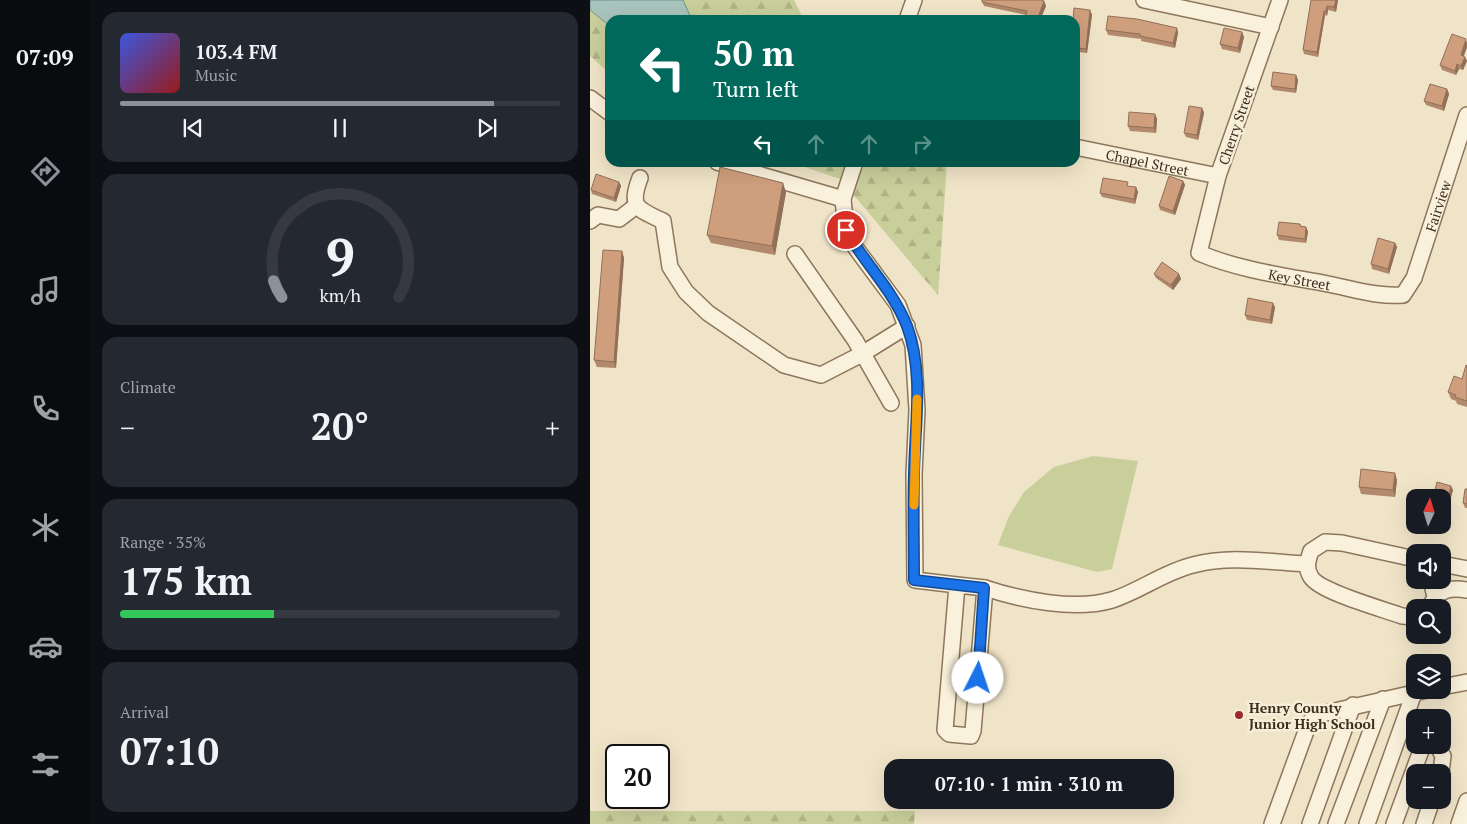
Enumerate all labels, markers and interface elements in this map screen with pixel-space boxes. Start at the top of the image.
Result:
text: 50 m [713,30,794,76]
icon: left [630,35,695,100]
text: 103.4 FM [195,39,277,64]
text: 07:09 [16,42,74,71]
text: Music [195,64,237,86]
text: Turn left [713,74,799,103]
street label: Cherry Street [1213,82,1259,167]
icon: previous [179,114,207,142]
icon: pause [326,114,354,142]
icon: next [473,114,501,142]
icon: left [749,130,777,158]
icon: ahead [802,130,830,158]
icon: ahead [855,130,883,158]
icon: right [908,130,936,158]
street label: Chapel Street [1104,144,1192,180]
icon: directions [28,154,63,189]
street label: Fairview [1420,177,1455,234]
pin [825,209,867,251]
icon: arrive [832,216,860,244]
text: 9 [325,222,355,291]
street label: Key Street [1267,264,1333,294]
icon: music [28,273,63,308]
text: km/h [319,283,361,307]
text: Climate [120,376,176,398]
icon: phone [28,391,63,426]
text: 20° [311,401,369,451]
text: − [120,409,135,446]
text: + [545,409,560,446]
north arrow [1406,489,1451,534]
map controls [1406,489,1451,809]
icon: climate [28,510,63,545]
text: Range · 35% [120,531,206,553]
button: sound [1406,544,1451,589]
text: 175 km [120,556,252,606]
button: search [1406,599,1451,644]
icon: car [28,629,63,664]
position arrow [951,651,1003,703]
button: layers [1406,654,1451,699]
place label: Henry County Junior High School [1249,698,1376,733]
text: Arrival [120,701,169,723]
marker: Henry County Junior High School [1233,709,1245,721]
button: + [1406,709,1451,754]
text: 07:10 [120,726,219,776]
speed limit sign: 20 [605,744,670,809]
icon: filters [28,747,63,782]
button: − [1406,764,1451,809]
text: 07:10 · 1 min · 310 m [935,771,1123,796]

